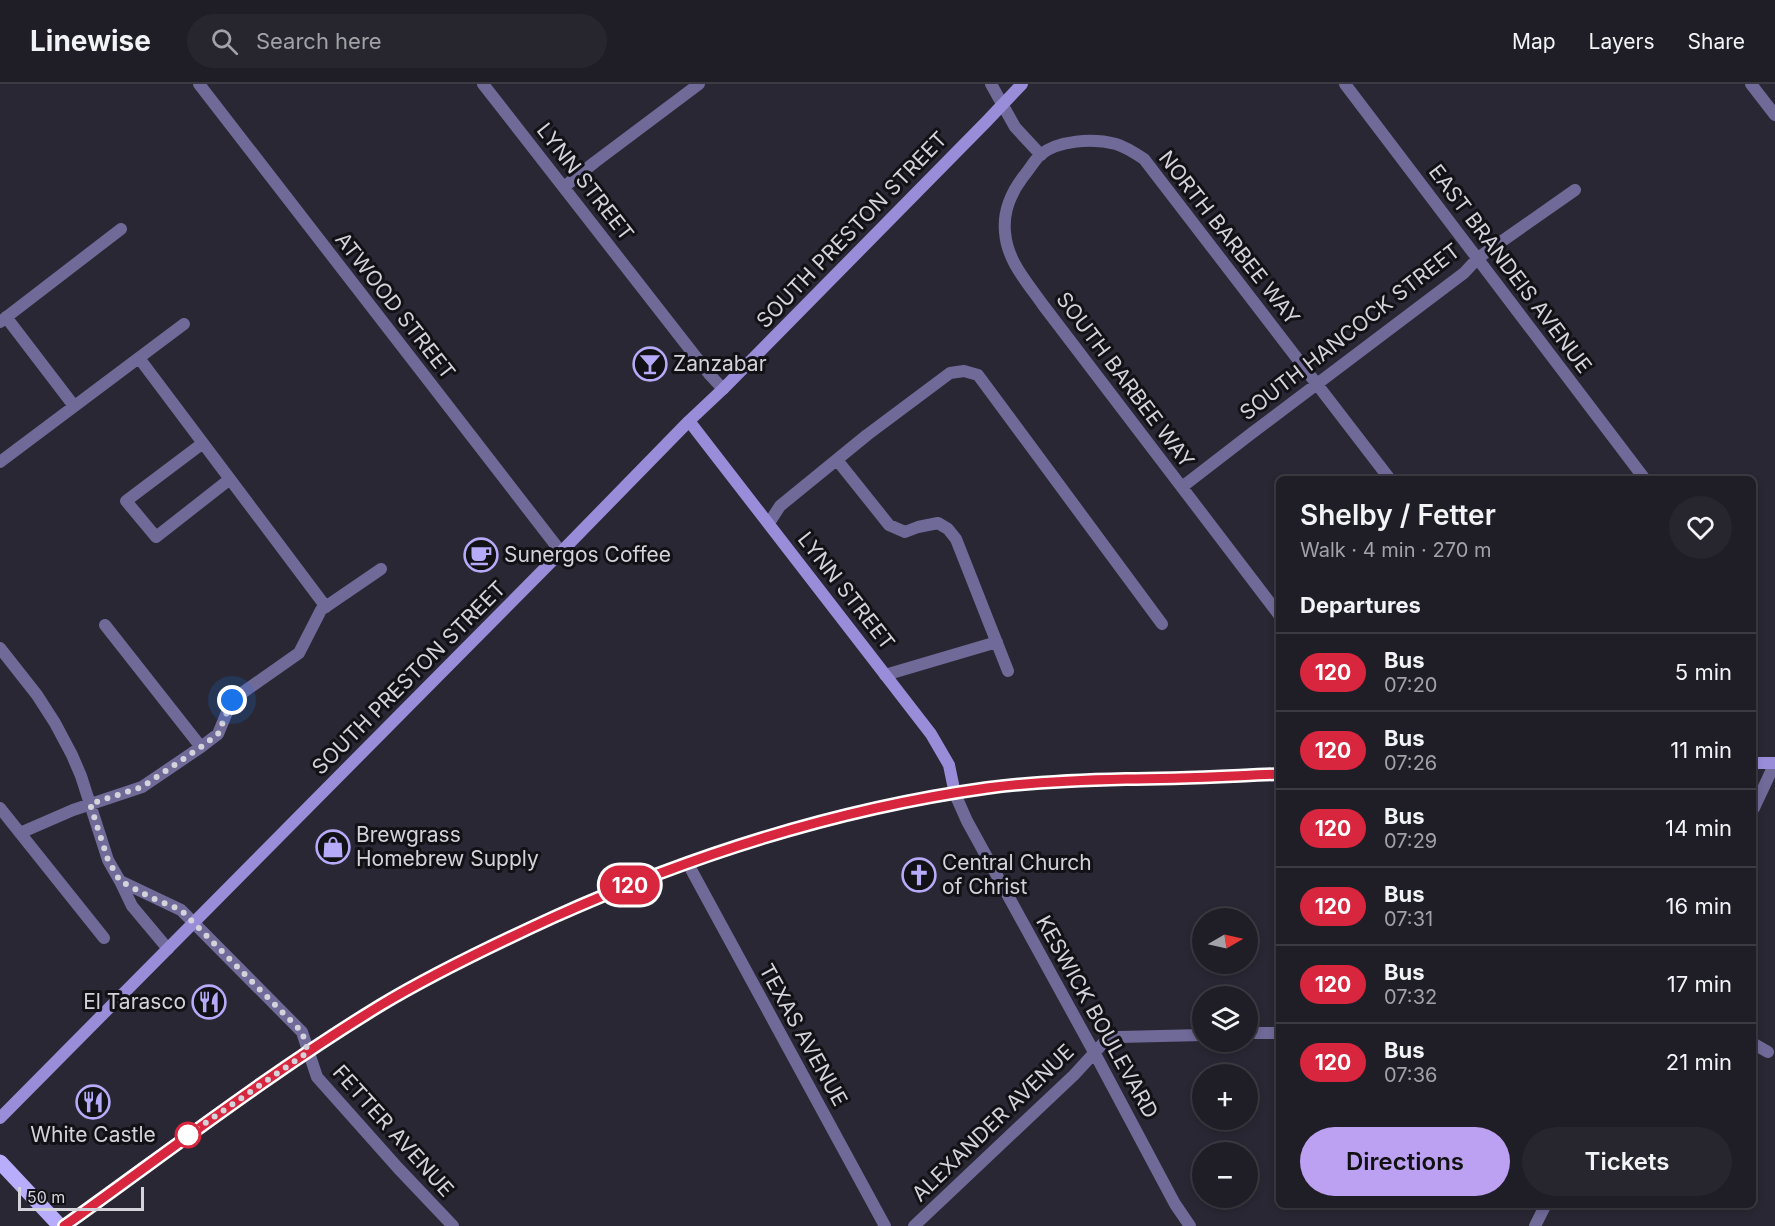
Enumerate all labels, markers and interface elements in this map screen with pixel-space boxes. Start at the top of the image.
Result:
search box [187,14,607,68]
text: Linewise [30,24,151,58]
icon: search [208,25,241,58]
text: Search here [256,28,382,54]
text: Map [1512,29,1556,54]
text: Layers [1589,29,1655,54]
text: Share [1688,29,1745,54]
street label: LYNN STREET [532,118,639,245]
street label: SOUTH PRESTON STREET [751,126,952,333]
street label: NORTH BARBEE WAY [1154,146,1305,330]
street label: EAST BRANDEIS AVENUE [1424,159,1597,378]
street label: ATWOOD STREET [330,227,460,384]
street label: SOUTH HANCOCK STREET [1235,238,1465,425]
street label: SOUTH BARBEE WAY [1051,287,1200,473]
bar icon: Zanzabar [632,346,668,382]
place label: Zanzabar [673,351,767,376]
button: heart [1669,496,1732,559]
text: Shelby / Fetter [1300,498,1496,532]
street label: LYNN STREET [793,527,900,654]
cafe icon: Sunergos Coffee [463,537,499,573]
text: Walk · 4 min · 270 m [1300,538,1491,562]
place label: Sunergos Coffee [504,542,671,567]
street label: SOUTH PRESTON STREET [307,576,511,780]
text: Departures [1300,592,1421,618]
text: Bus [1384,647,1425,673]
text: 5 min [1675,659,1732,685]
text: 120 [1315,660,1351,685]
text: 07:20 [1384,673,1437,697]
your location [217,685,247,715]
text: Bus [1384,725,1425,751]
text: 11 min [1670,737,1732,763]
text: 120 [1315,738,1351,763]
text: 07:26 [1384,751,1437,775]
text: Bus [1384,803,1425,829]
text: 14 min [1665,815,1732,841]
text: 120 [1315,816,1351,841]
place label: Brewgrass Homebrew Supply [356,822,539,871]
shop icon: Brewgrass Homebrew Supply [315,829,351,865]
text: 07:29 [1384,829,1437,853]
place label: Central Church of Christ [942,850,1092,899]
church icon: Central Church of Christ [901,857,937,893]
line badge: 120 [596,866,664,904]
text: 120 [612,873,648,898]
text: Bus [1384,881,1425,907]
text: 16 min [1666,893,1732,919]
text: 120 [1315,894,1351,919]
text: 07:31 [1384,907,1433,931]
north arrow [1192,908,1258,974]
map controls [1192,908,1258,1208]
street label: KESWICK BOULEVARD [1031,911,1164,1123]
street label: TEXAS AVENUE [754,959,853,1110]
text: Bus [1384,959,1425,985]
text: 17 min [1667,971,1732,997]
text: 120 [1315,972,1351,997]
restaurant icon: El Tarasco [191,984,227,1020]
text: 07:32 [1384,985,1437,1009]
button: layers [1192,986,1258,1052]
place label: El Tarasco [83,989,186,1014]
text: Bus [1384,1037,1425,1063]
street label: ALEXANDER AVENUE [907,1039,1079,1206]
text: 21 min [1666,1049,1732,1075]
text: 120 [1315,1050,1351,1075]
street label: FETTER AVENUE [328,1060,459,1202]
text: 07:36 [1384,1063,1437,1087]
button: + [1192,1064,1258,1130]
restaurant icon: White Castle [75,1084,111,1120]
place label: White Castle [30,1122,156,1147]
unlabelled marker [175,1122,201,1148]
button: Directions [1300,1127,1510,1196]
button: Tickets [1522,1127,1732,1196]
button: − [1192,1142,1258,1208]
scale bar [18,1184,144,1212]
text: 50 m [27,1187,65,1207]

